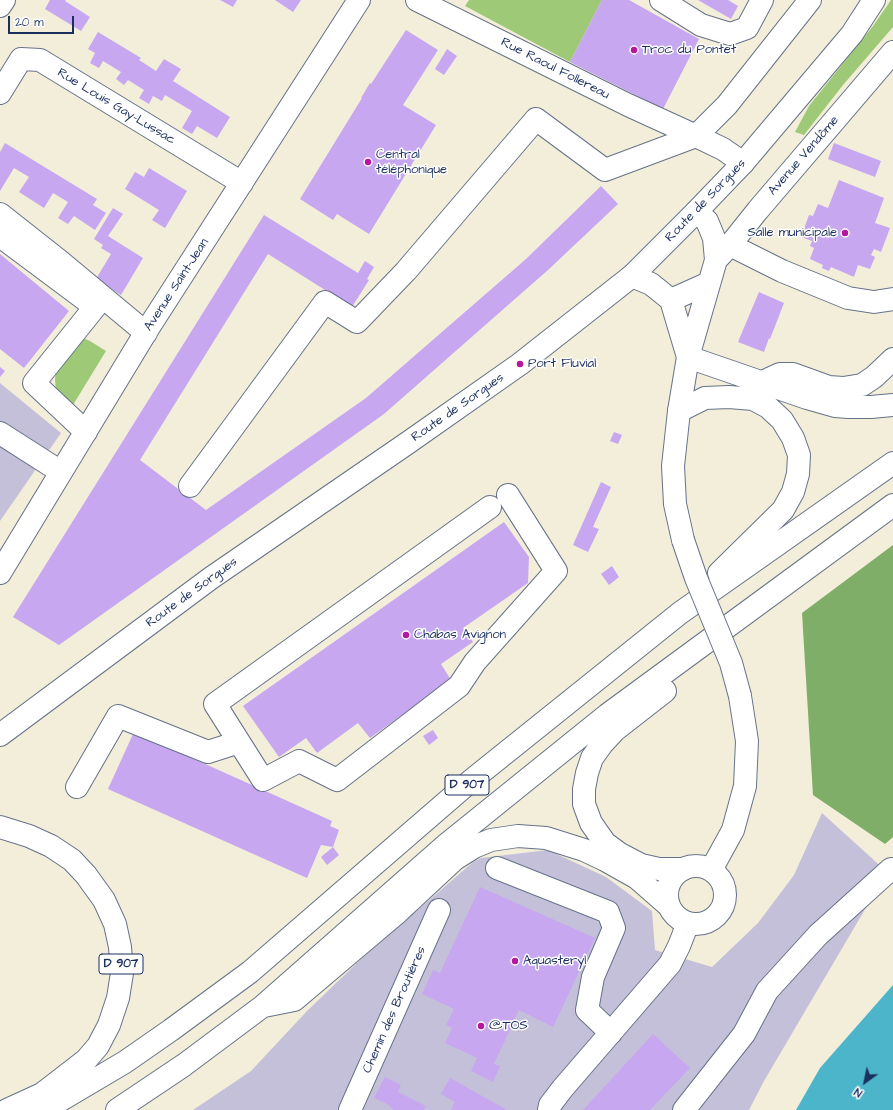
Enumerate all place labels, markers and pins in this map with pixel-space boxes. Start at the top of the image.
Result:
place label: Troc du Pontet [642,42,736,58]
marker: Troc du Pontet [629,45,639,55]
place label: Central téléphonique [376,147,447,178]
marker: Central téléphonique [363,157,373,167]
place label: Salle municipale [747,225,837,241]
marker: Salle municipale [840,228,850,238]
place label: Port Fluvial [528,356,596,372]
marker: Port Fluvial [515,359,525,369]
place label: Chabas Avignon [414,627,506,643]
marker: Chabas Avignon [401,630,411,640]
place label: Aquasteryl [523,953,586,969]
marker: Aquasteryl [510,956,520,966]
place label: @TOS [489,1018,528,1034]
marker: @TOS [476,1021,486,1031]

